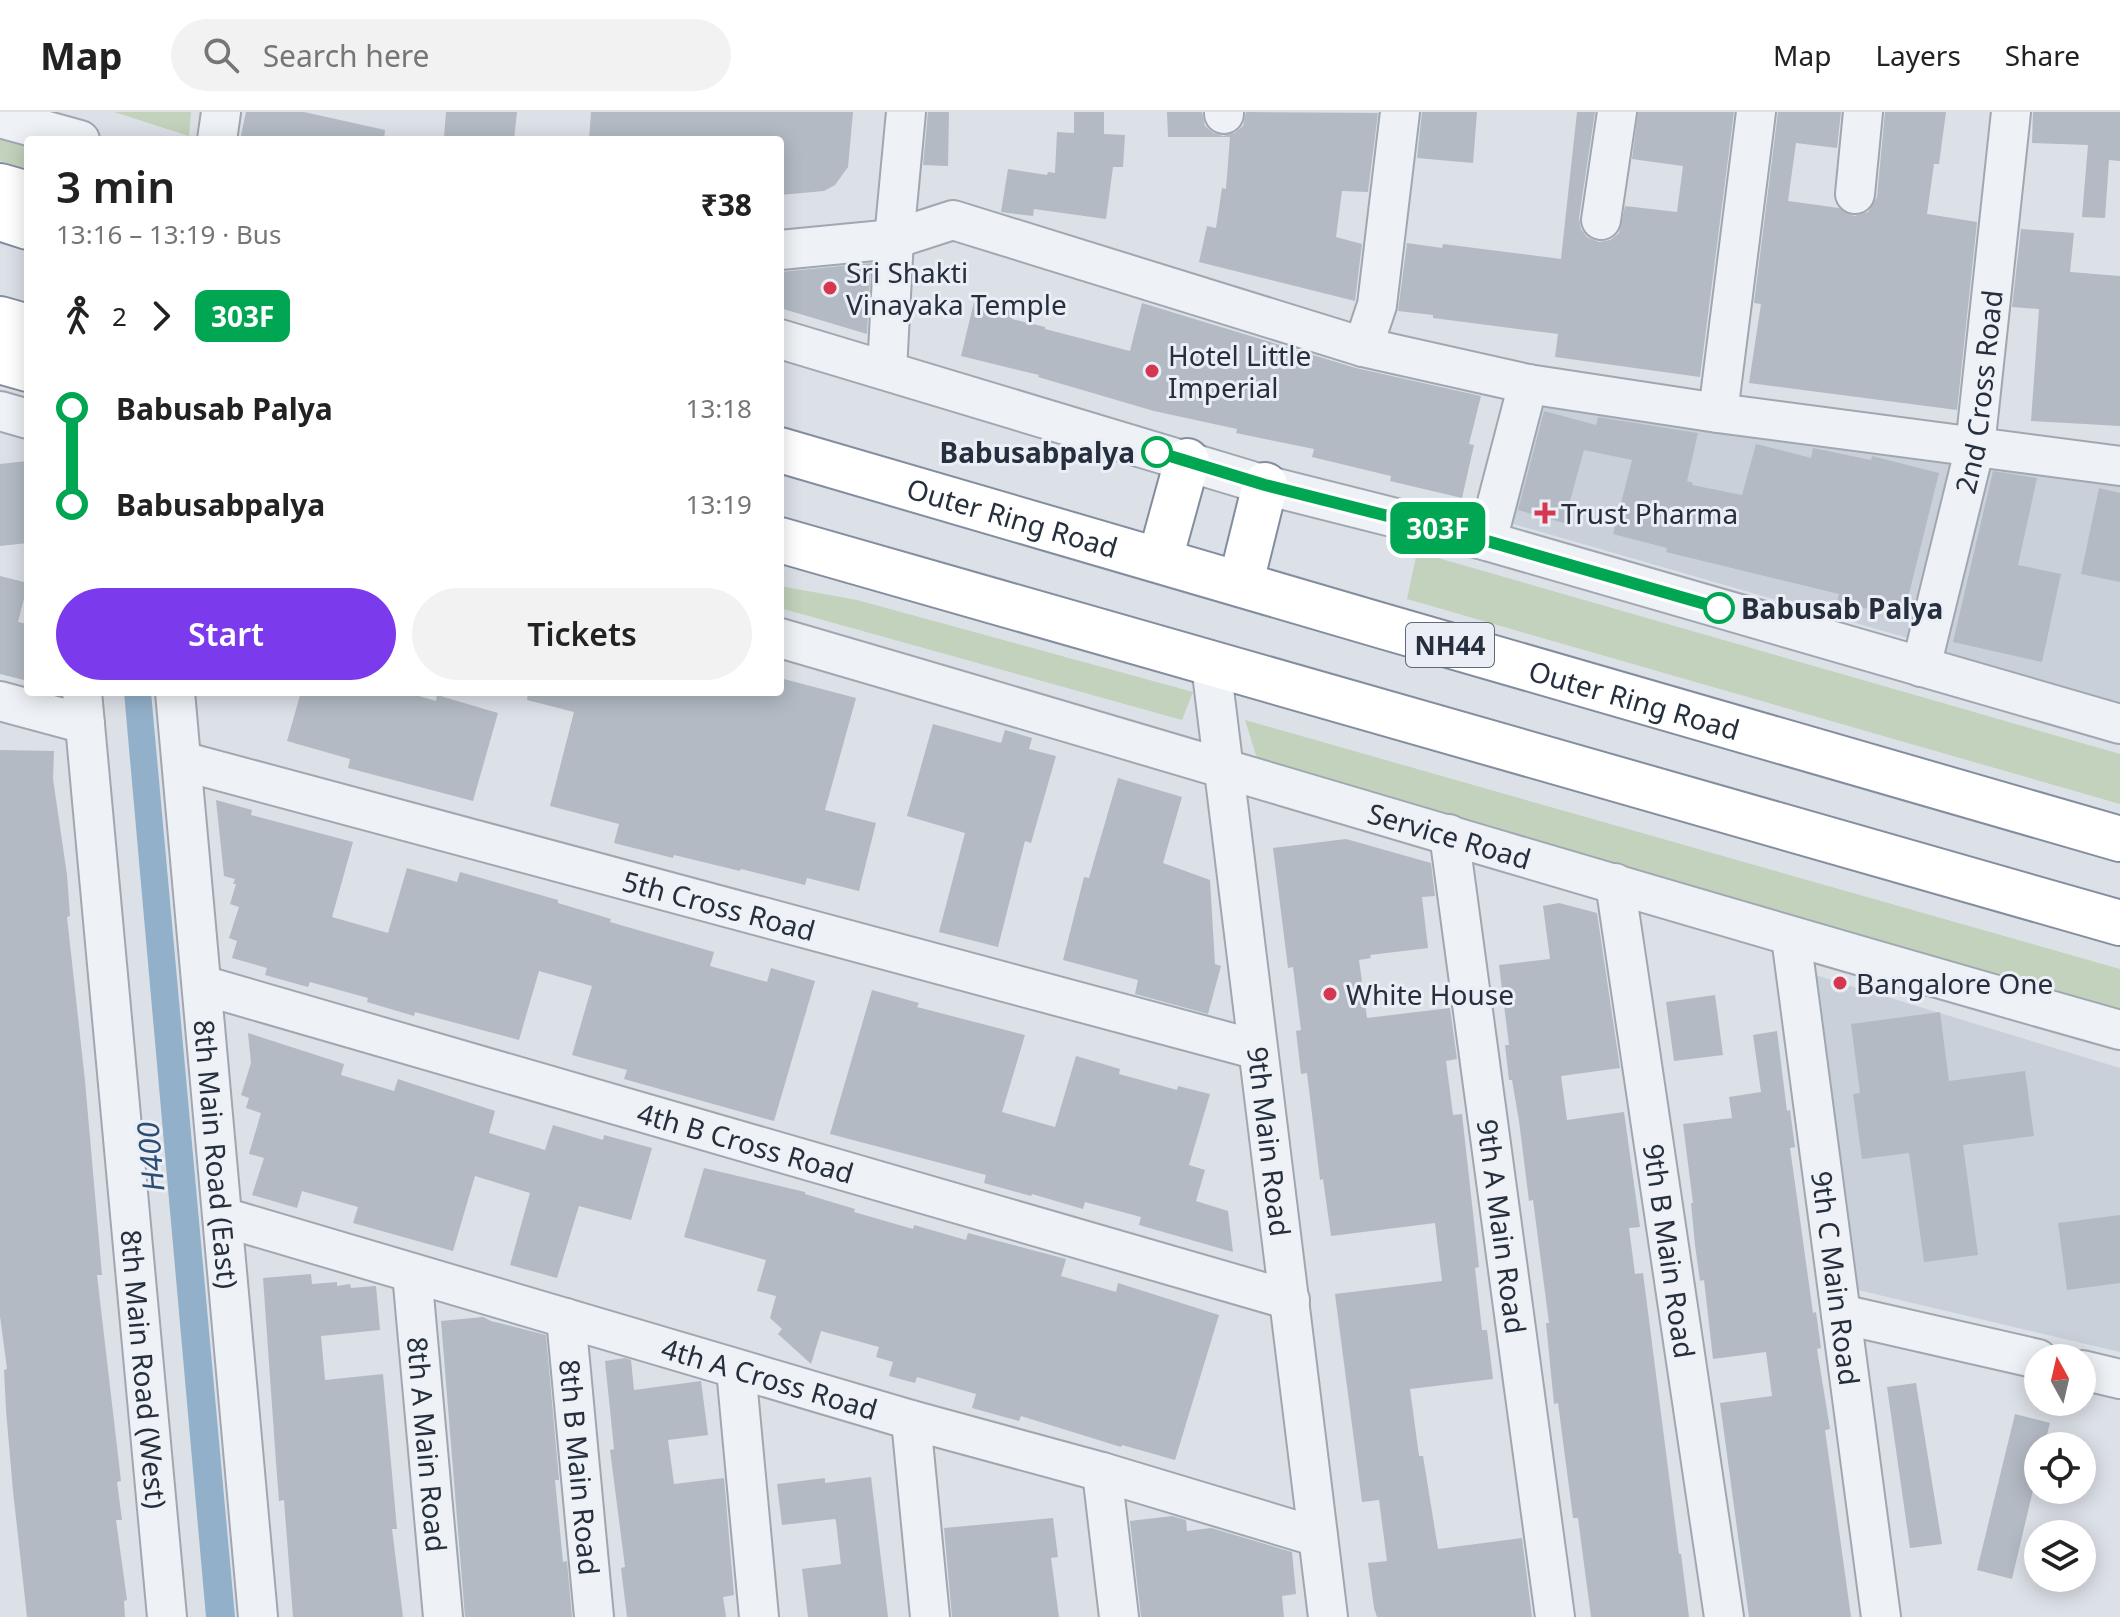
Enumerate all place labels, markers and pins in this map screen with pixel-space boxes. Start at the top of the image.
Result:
place label: Sri Shakti Vinayaka Temple [846,253,1067,323]
marker: Sri Shakti Vinayaka Temple [821,279,839,297]
place label: Hotel Little Imperial [1168,336,1311,406]
marker: Hotel Little Imperial [1143,362,1161,380]
place label: Babusabpalya [940,433,1135,471]
marker: Babusabpalya [1142,437,1172,467]
place label: Trust Pharma [1561,494,1738,532]
marker: Trust Pharma [1536,504,1554,522]
place label: Babusab Palya [1741,589,1943,627]
marker: Babusab Palya [1704,593,1734,623]
place label: Bangalore One [1856,964,2053,1002]
marker: Bangalore One [1831,974,1849,992]
place label: White House [1346,975,1514,1013]
marker: White House [1321,985,1339,1003]

